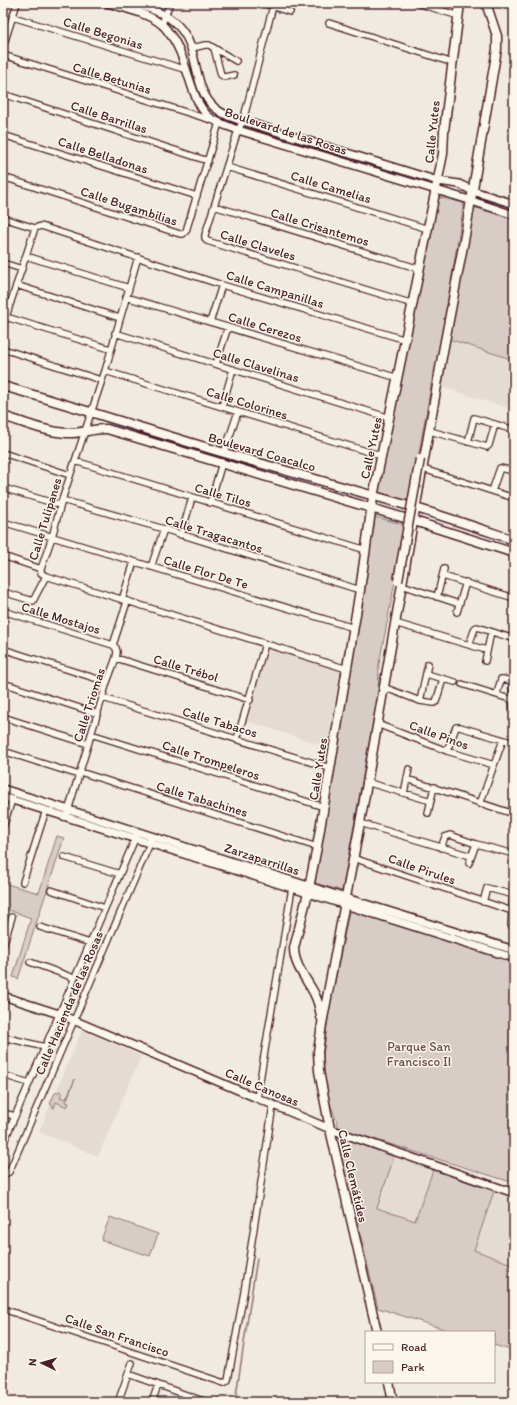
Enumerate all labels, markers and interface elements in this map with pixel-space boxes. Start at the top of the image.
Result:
street label: Calle Begonias [61,14,145,52]
street label: Calle Betunias [71,59,153,97]
street label: Calle Barrillas [69,98,149,137]
street label: Calle Yutes [421,100,443,164]
street label: Boulevard de las Rosas [223,104,349,158]
street label: Calle Belladonas [56,133,150,177]
street label: Calle Camelias [289,168,373,206]
street label: Calle Bugambilias [79,183,180,229]
street label: Calle Crisantemos [269,205,371,249]
street label: Calle Claveles [218,226,298,264]
street label: Calle Campanillas [224,267,326,311]
street label: Calle Cerezos [226,309,304,345]
street label: Calle Clavelinas [211,345,301,385]
street label: Calle Colorines [204,383,290,423]
street label: Calle Yutes [357,415,385,480]
street label: Boulevard Coacalco [207,430,318,475]
street label: Calle Tulipanes [25,476,65,562]
street label: Calle Tilos [193,480,253,510]
street label: Calle Tragacantos [163,512,265,556]
street label: Calle Flor De Te [162,552,250,592]
street label: Calle Mostajos [20,599,102,637]
street label: Calle Trébol [152,651,221,685]
street label: Calle Triomas [70,666,108,744]
street label: Calle Tabacos [181,703,260,741]
street label: Calle Pinos [407,717,471,753]
street label: Calle Yutes [306,736,330,801]
street label: Calle Trompeleros [160,737,262,783]
street label: Calle Tabachines [155,778,250,820]
street label: Zarzaparrillas [222,840,302,878]
street label: Calle Pirules [386,850,458,888]
street label: Calle Hacienda de las Rosas [32,929,106,1077]
park label: Parque San Francisco II [387,1039,451,1069]
street label: Calle Canosas [223,1065,301,1109]
street label: Calle Clemátides [335,1128,371,1224]
street label: Calle San Francisco [63,1310,171,1360]
legend [365,1331,495,1383]
text: Road [401,1340,427,1354]
north arrow [22,1343,62,1383]
text: N [26,1358,39,1366]
text: Park [401,1360,425,1374]

